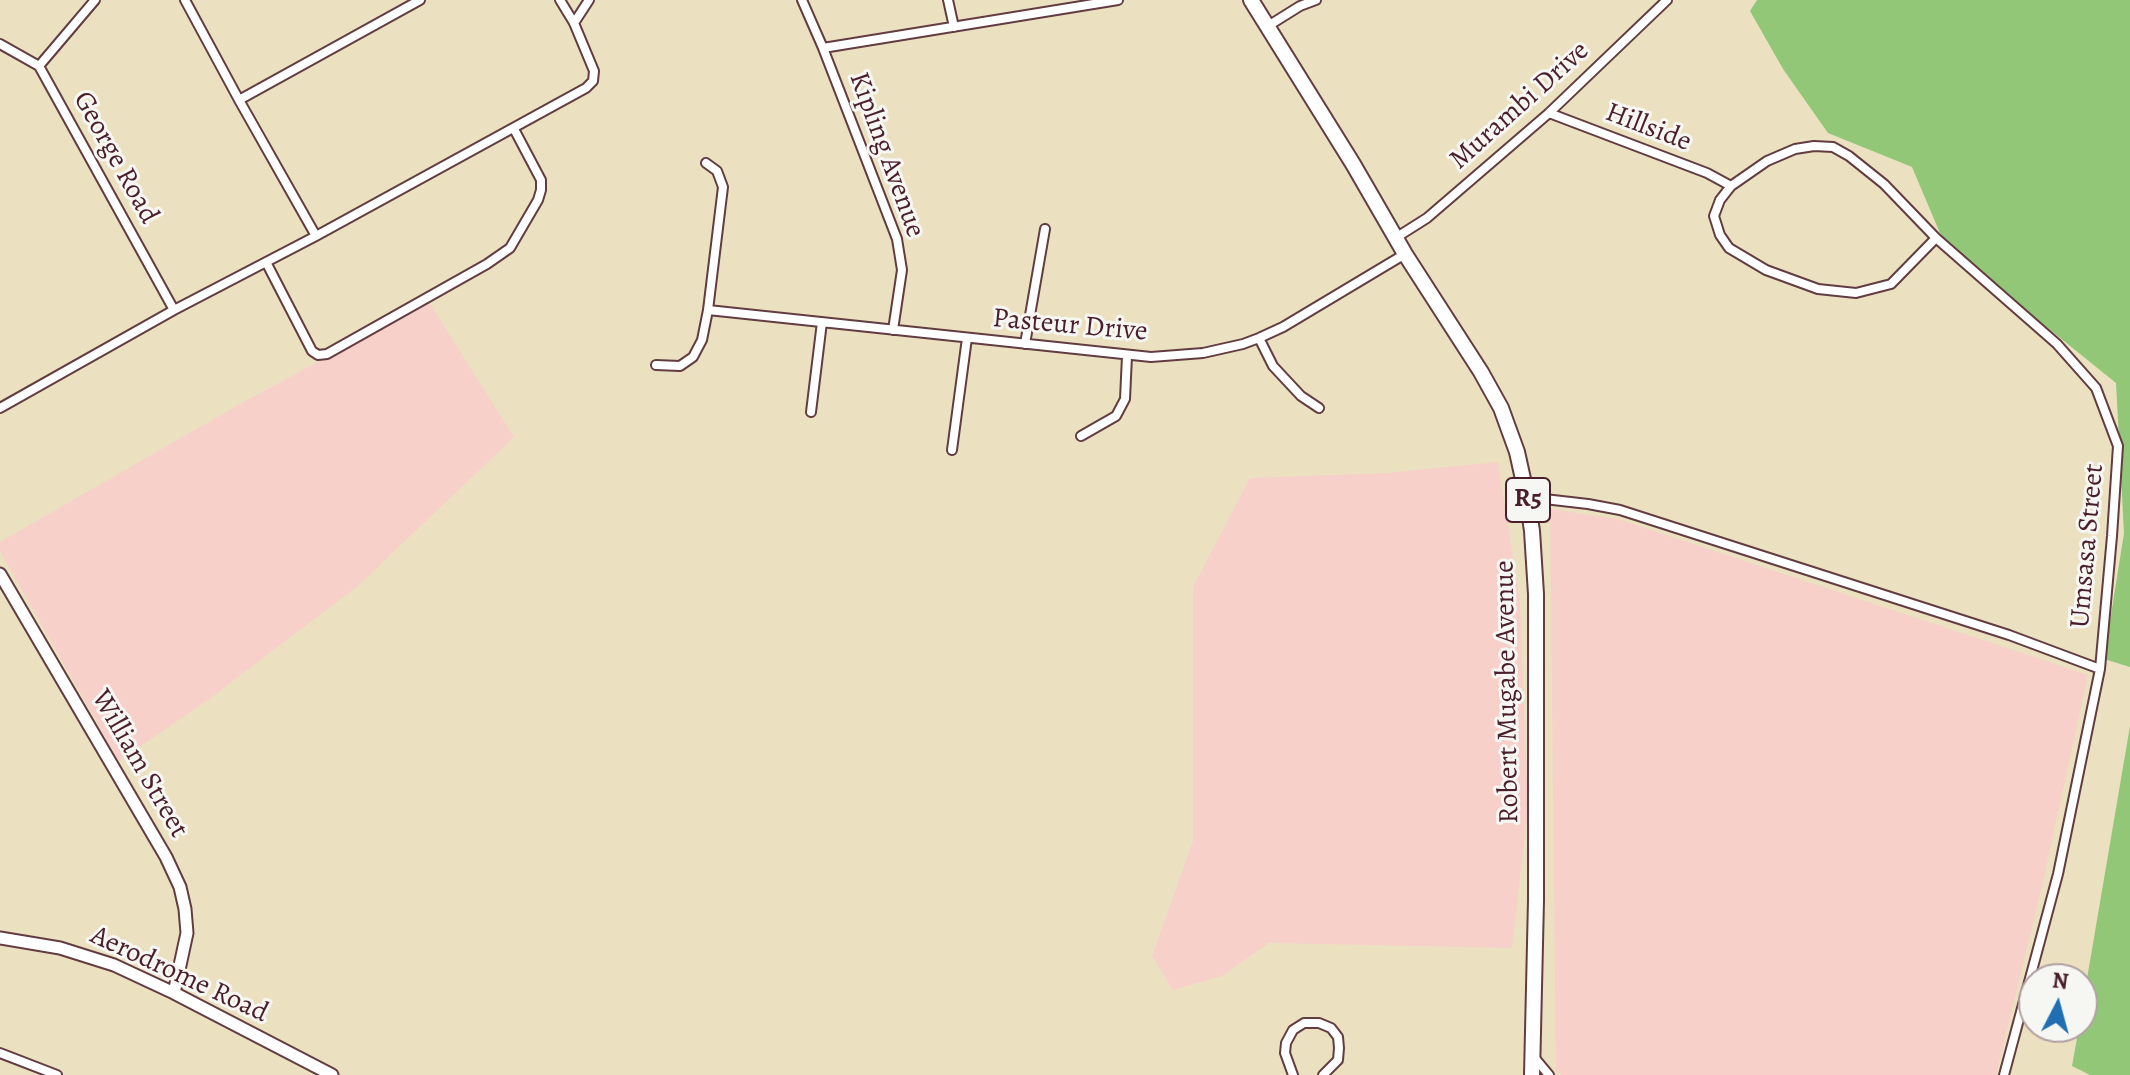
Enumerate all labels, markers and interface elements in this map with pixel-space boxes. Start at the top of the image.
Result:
street label: Murambi Drive [1444,35,1596,177]
street label: Kipling Avenue [841,68,931,242]
street label: George Road [65,86,165,230]
street label: Hillside [1600,96,1696,160]
street label: Pasteur Drive [991,302,1149,350]
street label: Umsasa Street [2064,462,2112,630]
road number: R5 [1506,478,1550,522]
street label: Robert Mugabe Avenue [1489,560,1527,824]
street label: William Street [83,684,195,844]
street label: Aerodrome Road [85,919,273,1031]
north arrow [2018,963,2098,1043]
text: N [2051,965,2070,997]

